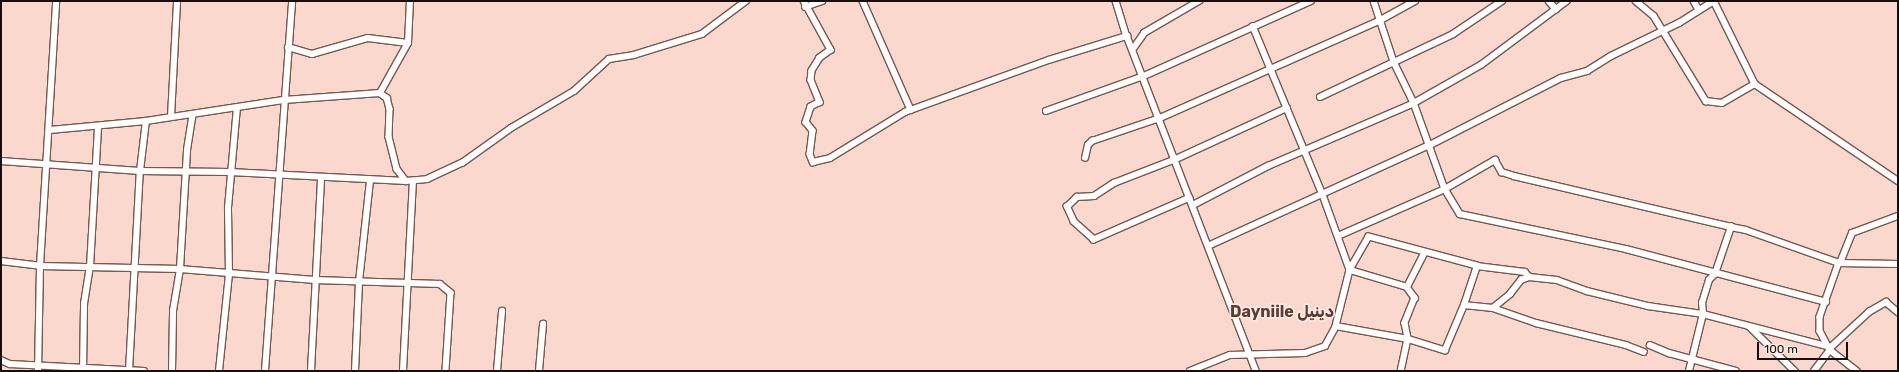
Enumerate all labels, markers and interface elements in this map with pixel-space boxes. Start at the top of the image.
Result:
district label: Dayniile دينيل [1230,302,1334,322]
scale bar [1759,334,1850,360]
text: 100 m [1764,342,1798,356]

